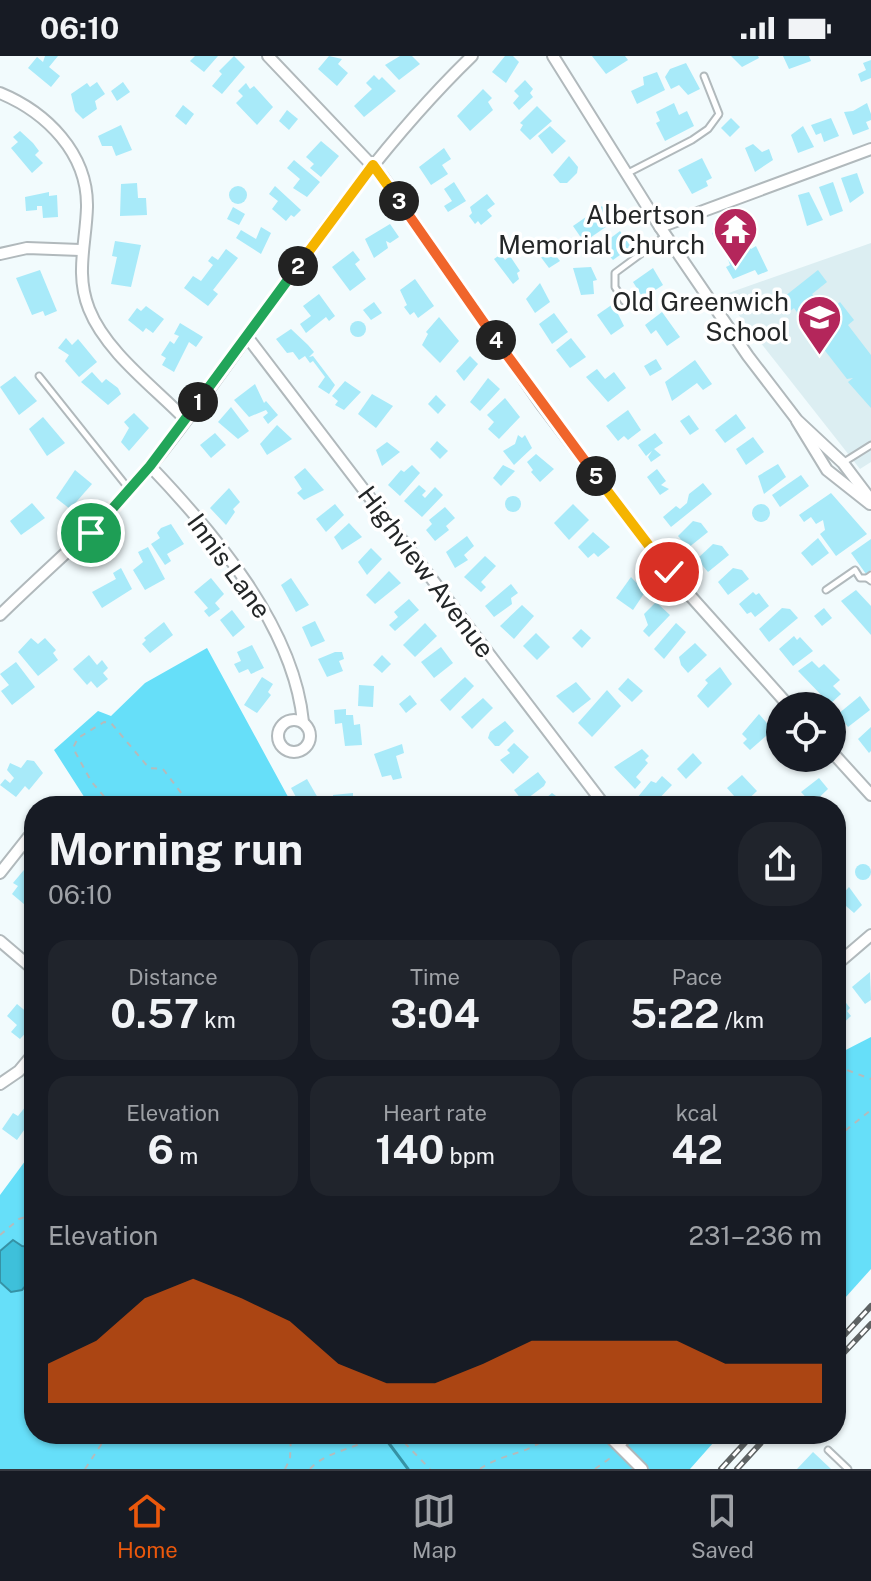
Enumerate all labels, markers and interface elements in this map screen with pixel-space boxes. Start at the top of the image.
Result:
text: 06:10 [40,10,119,46]
pin: 3 [379,181,419,221]
text: 3 [392,188,406,214]
place label: Albertson Memorial Church [498,199,705,260]
temple icon: Albertson Memorial Church [712,206,760,269]
pin: 2 [278,246,318,286]
text: 2 [291,253,305,279]
place label: Old Greenwich School [612,286,789,347]
school or university icon: Old Greenwich School [796,293,844,356]
pin: 4 [476,320,516,360]
text: 4 [489,327,503,353]
pin: 1 [178,382,218,422]
text: 1 [193,389,203,415]
pin: 5 [576,456,616,496]
text: 5 [589,463,603,489]
street label: Highview Avenue [352,480,501,664]
pin [57,499,125,567]
street label: Innis Lane [181,507,278,624]
icon: arrive [69,511,113,555]
pin [635,538,703,606]
icon: check [647,550,691,594]
map controls [766,692,846,772]
button: locate [766,692,846,772]
button: share [738,822,822,906]
text: Morning run [48,823,303,875]
text: 06:10 [48,879,112,910]
text: Distance [128,964,218,990]
text: Time [410,964,460,990]
text: Pace [672,964,722,990]
text: 0.57 [110,990,199,1037]
text: 3:04 [390,990,480,1037]
text: 5:22 [630,990,719,1037]
text: km [199,1007,236,1033]
text: /km [719,1007,764,1033]
text: Elevation [126,1100,220,1126]
text: Heart rate [383,1100,487,1126]
text: kcal [676,1100,718,1126]
text: 6 [148,1126,174,1173]
text: 140 [375,1126,444,1173]
text: 42 [671,1126,723,1173]
text: m [174,1143,198,1169]
text: bpm [444,1143,495,1169]
text: Elevation [48,1220,158,1251]
text: 231–236 m [688,1220,822,1251]
tab: Home [117,1489,178,1563]
tab: Map [412,1489,457,1563]
tab: Saved [691,1489,754,1563]

